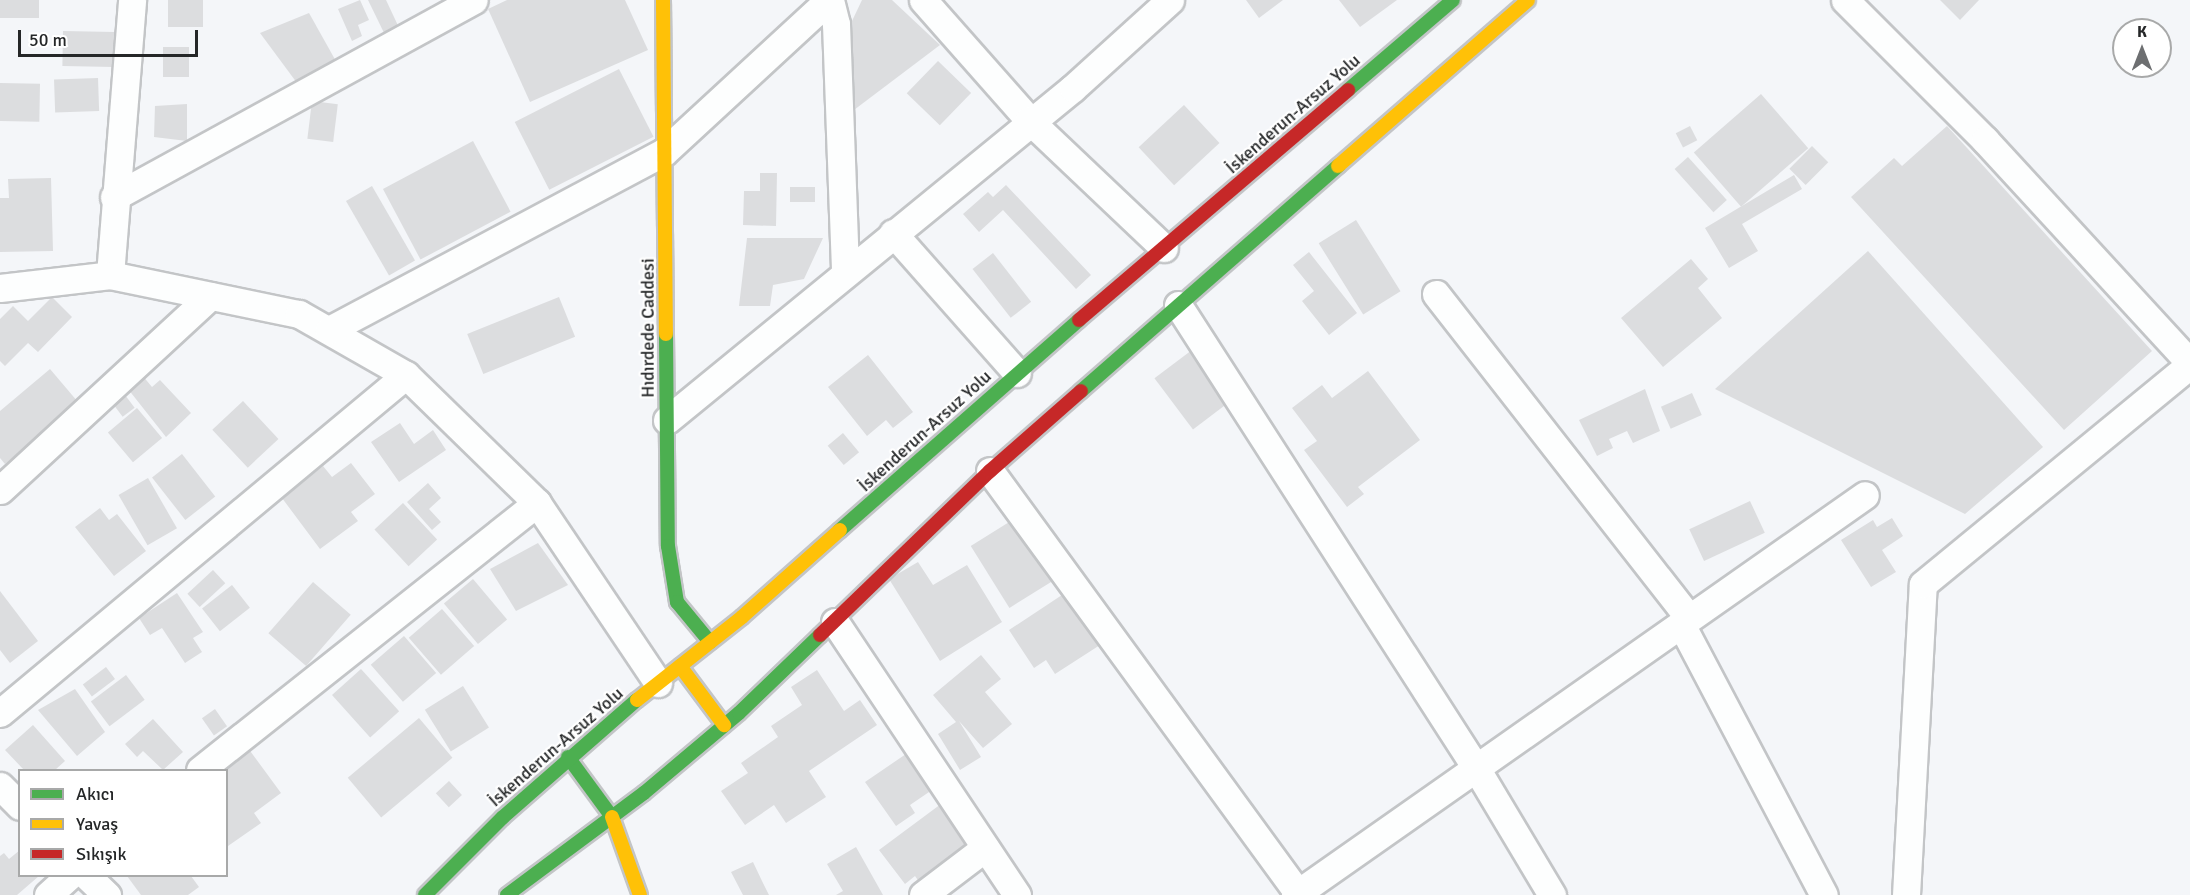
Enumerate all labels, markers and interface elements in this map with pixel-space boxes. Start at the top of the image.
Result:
scale bar [21,18,201,56]
north arrow [2112,18,2172,78]
text: K [2137,22,2147,42]
text: 50 m [29,29,67,51]
street label: İskenderun-Arsuz Yolu [1221,50,1365,178]
street label: Hıdırdede Caddesi [637,258,659,398]
street label: İskenderun-Arsuz Yolu [854,366,996,496]
street label: İskenderun-Arsuz Yolu [484,683,628,811]
legend [18,769,228,877]
text: Akıcı [76,783,114,805]
text: Yavaş [76,813,118,835]
text: Sıkışık [76,843,126,865]

